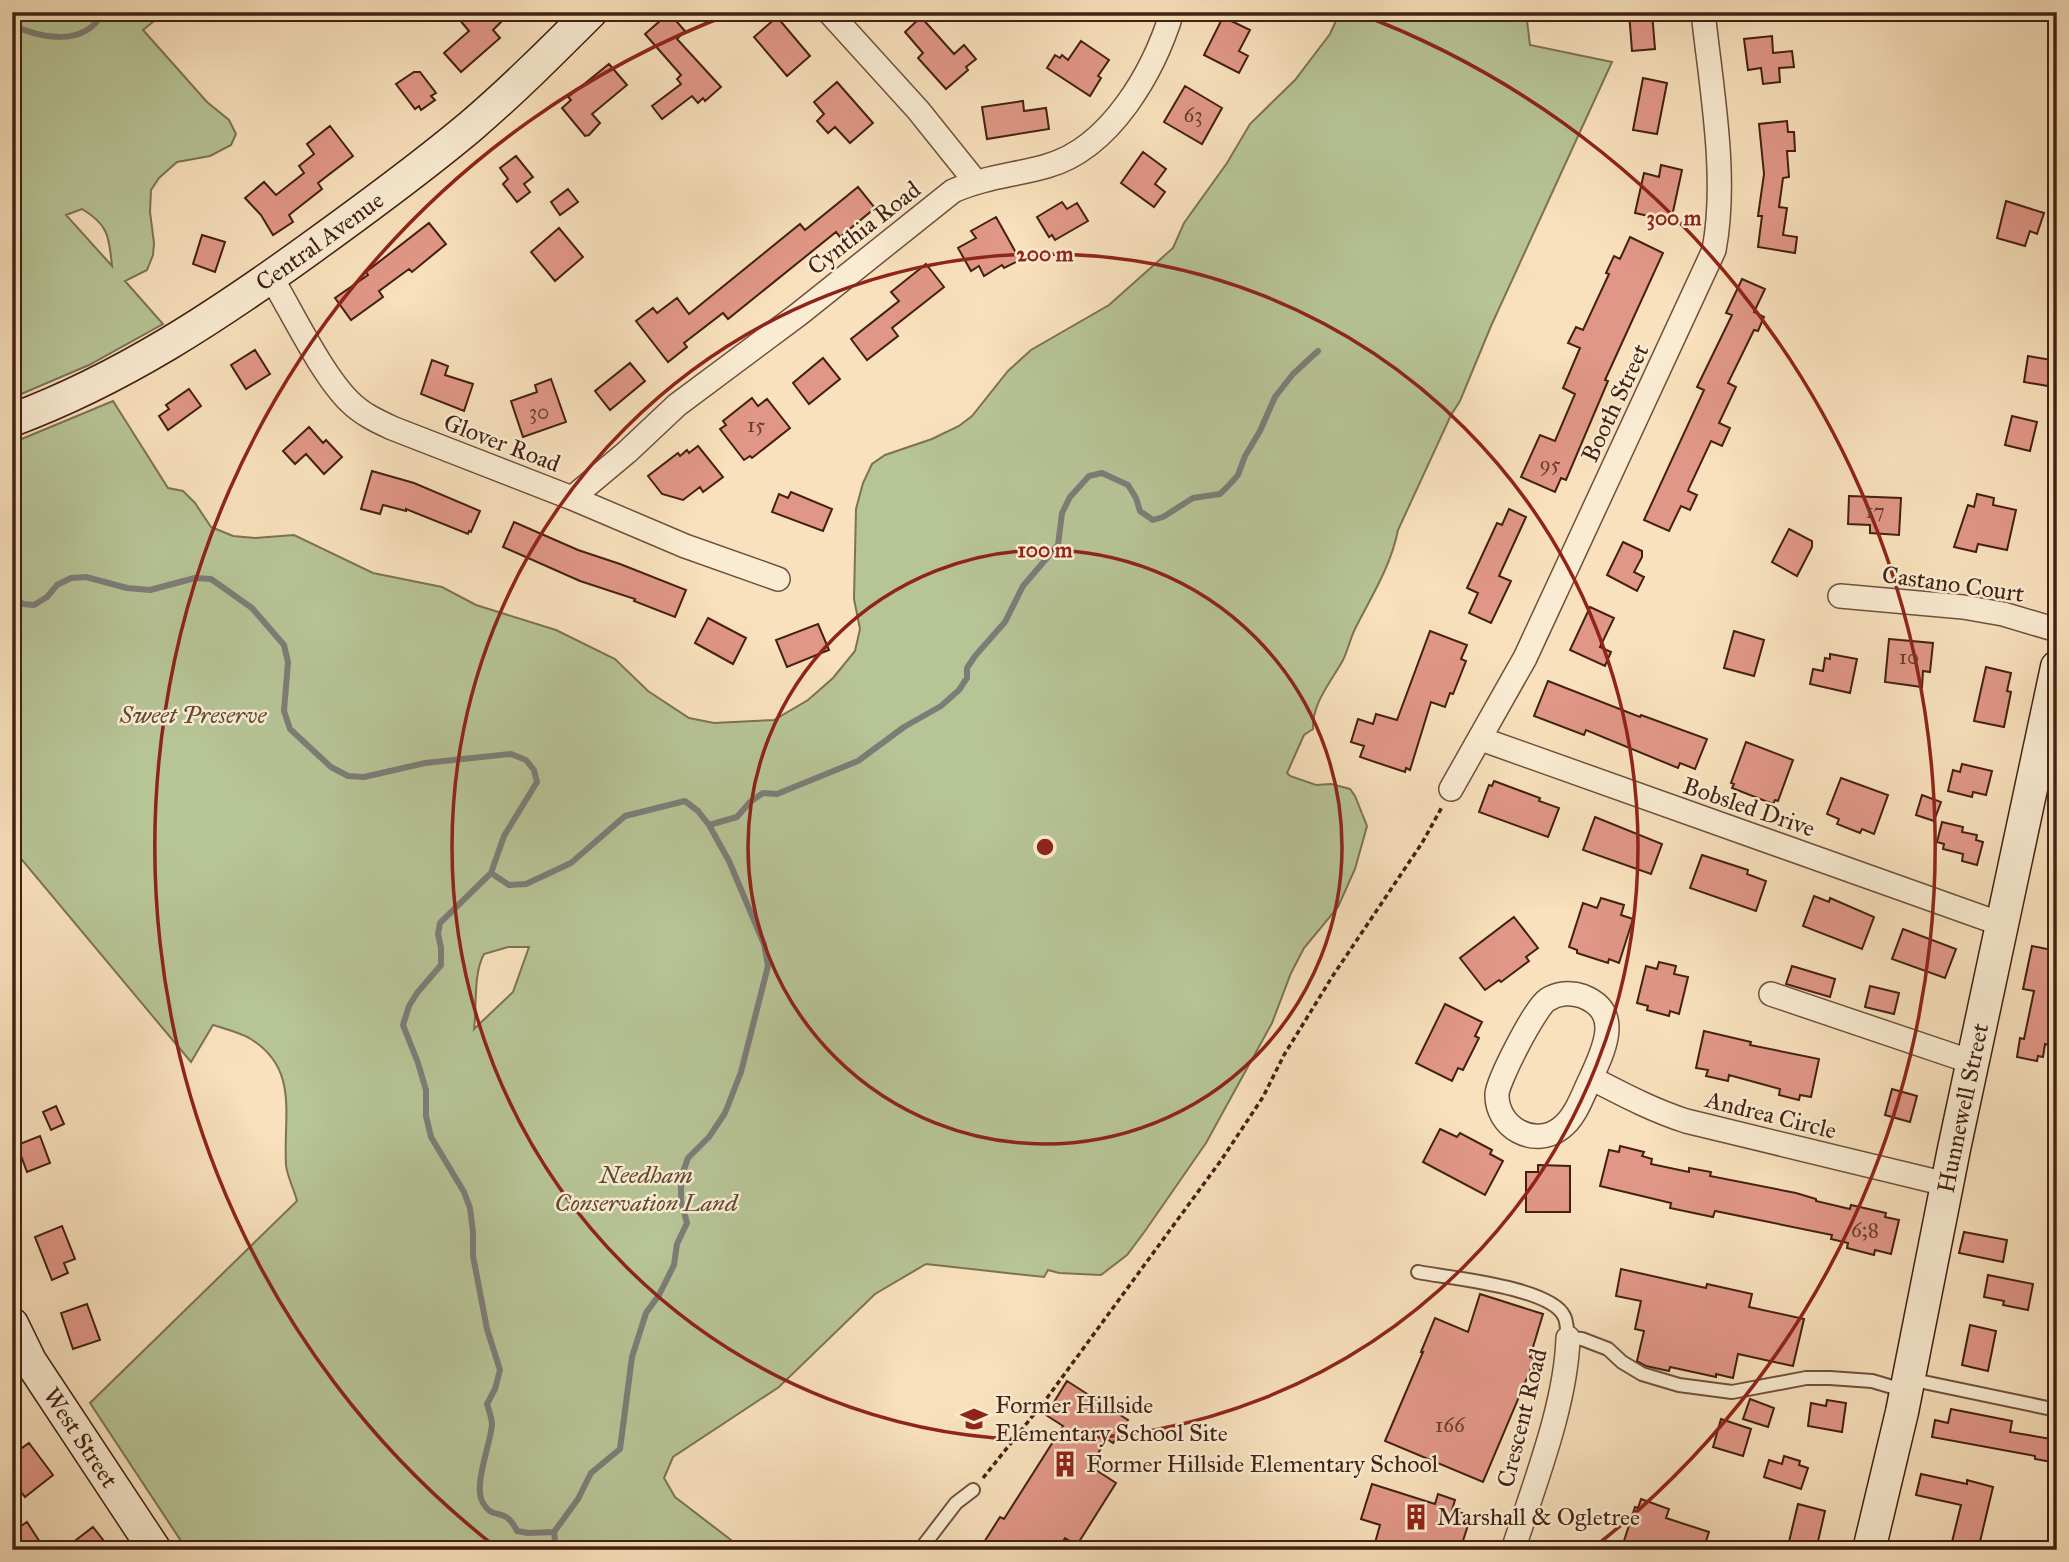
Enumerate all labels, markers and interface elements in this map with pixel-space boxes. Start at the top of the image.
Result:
house number: 63 [1183,102,1203,128]
street label: Cynthia Road [801,175,927,281]
street label: Central Avenue [250,185,390,298]
text: 300 m [1646,205,1702,231]
text: 200 m [1017,241,1074,267]
street label: Booth Street [1575,339,1656,467]
house number: 30 [529,399,549,425]
street label: Glover Road [439,407,565,479]
house number: 15 [747,412,765,438]
house number: 95 [1539,451,1561,477]
house number: 17 [1865,498,1885,524]
text: 100 m [1018,537,1073,563]
street label: Castano Court [1880,559,2027,609]
house number: 10 [1899,644,1919,670]
park label: Sweet Preserve [119,700,267,730]
street label: Bobsled Drive [1679,770,1819,844]
centre of rings [1033,835,1057,859]
street label: Hunnewell Street [1931,1020,1996,1195]
street label: Andrea Circle [1702,1084,1840,1146]
park label: Needham Conservation Land [555,1160,739,1218]
house number: 6;8 [1851,1217,1879,1243]
street label: Crescent Road [1490,1346,1554,1490]
street label: West Street [37,1382,125,1494]
place label: Former Hillside Elementary School Site [995,1390,1228,1448]
school or university icon: Former Hillside Elementary School Site [959,1404,989,1434]
house number: 166 [1435,1412,1466,1438]
building icon: Former Hillside Elementary School [1050,1449,1080,1479]
place label: Former Hillside Elementary School [1086,1449,1439,1479]
building icon: Marshall & Ogletree [1401,1502,1431,1532]
place label: Marshall & Ogletree [1437,1502,1640,1532]

